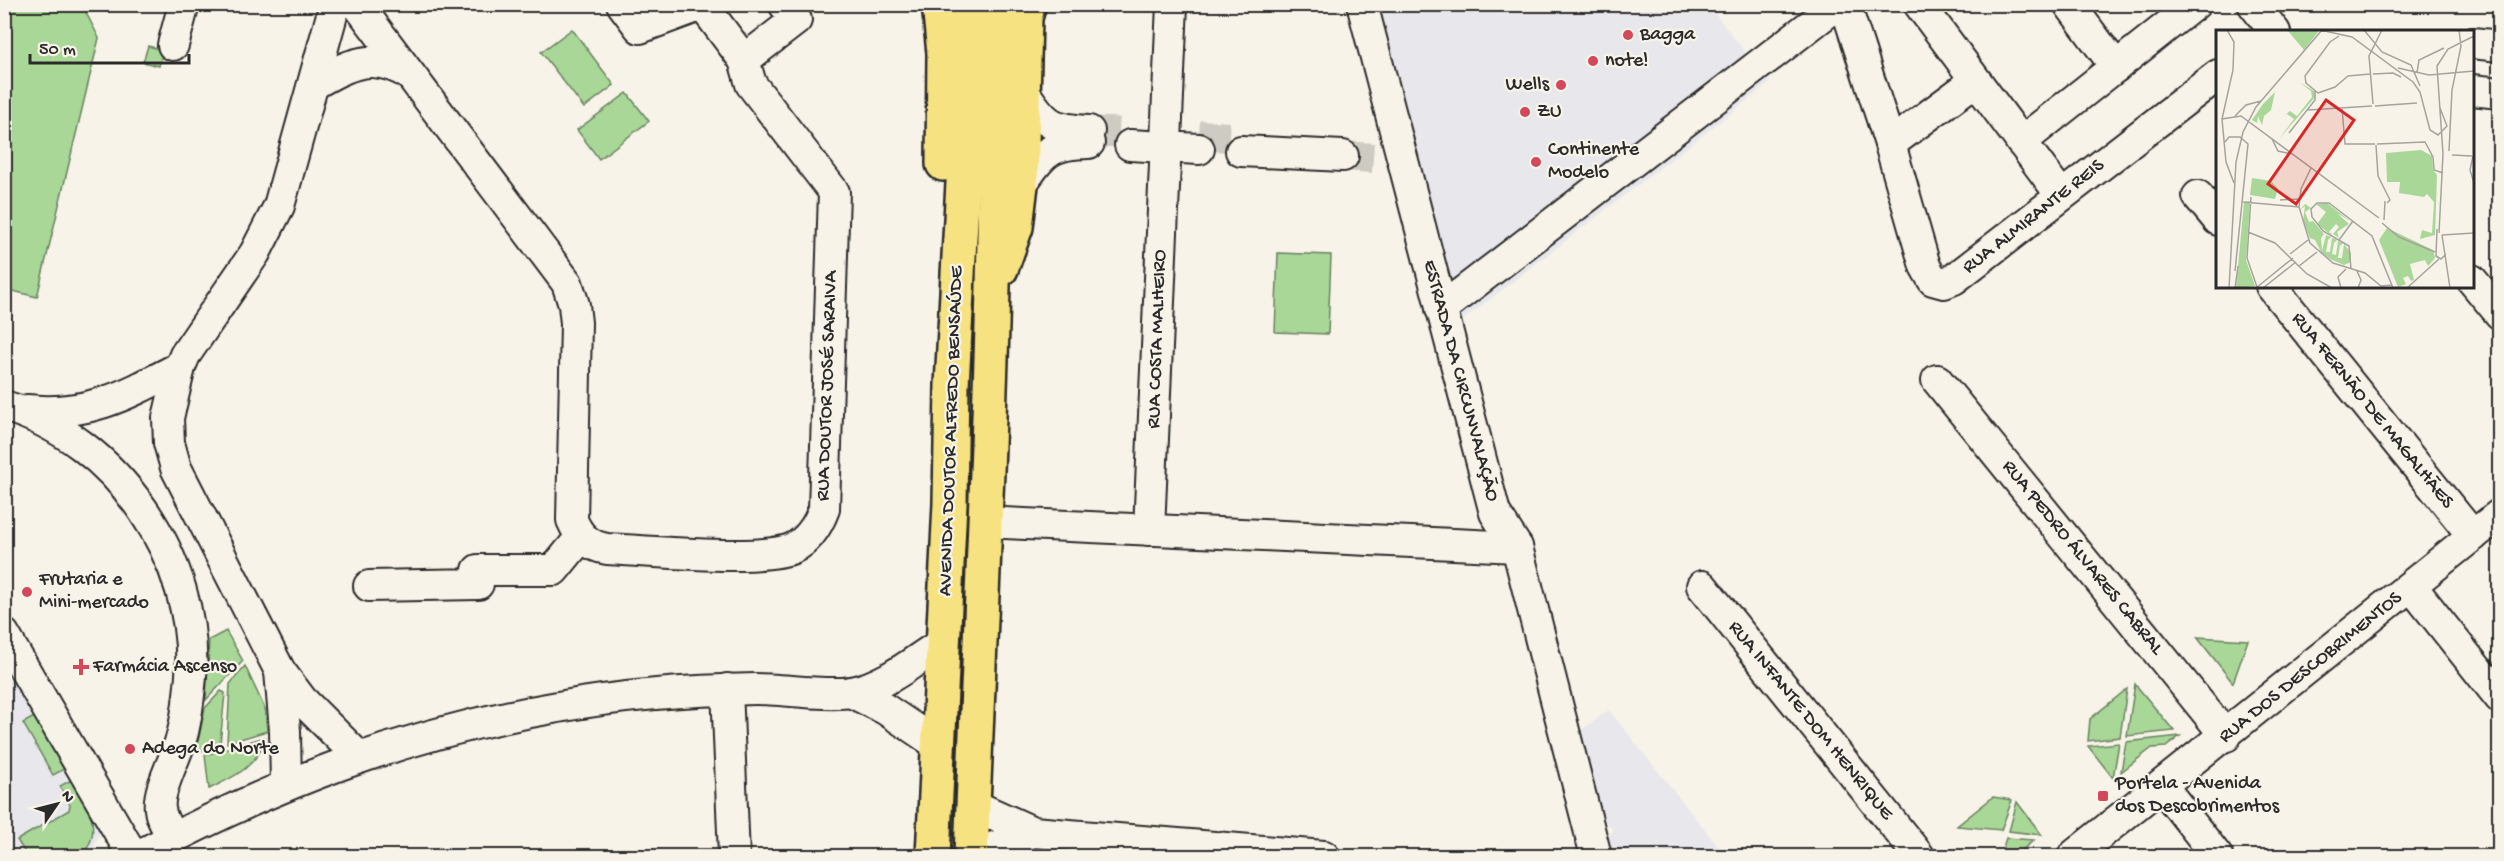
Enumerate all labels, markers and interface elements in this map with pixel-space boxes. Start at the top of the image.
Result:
place label: Bagga [1639,24,1696,47]
scale bar [30,27,189,65]
marker: Bagga [1621,28,1635,42]
inset map [2216,30,2474,288]
text: 50 m [39,40,76,61]
place label: note! [1605,50,1648,73]
marker: note! [1586,54,1600,68]
place label: Wells [1506,74,1550,97]
marker: Wells [1554,78,1568,92]
place label: ZU [1537,101,1561,124]
marker: ZU [1518,105,1532,119]
place label: Continente Modelo [1548,139,1640,185]
street label: RUA ALMIRANTE REIS [1959,154,2110,280]
marker: Continente Modelo [1529,155,1543,169]
street label: RUA COSTA MALHEIRO [1143,249,1173,429]
street label: ESTRADA DA CIRCUNVALAÇÃO [1417,257,1504,504]
street label: AVENIDA DOUTOR ALFREDO BENSAÚDE [934,264,969,596]
street label: RUA DOUTOR JOSÉ SARAIVA [811,269,844,501]
street label: RUA FERNÃO DE MAGALHÃES [2286,308,2460,514]
street label: RUA PEDRO ÁLVARES CABRAL [1996,455,2170,660]
place label: Frutaria e Mini-mercado [38,569,149,615]
marker: Frutaria e Mini-mercado [20,585,34,599]
street label: RUA DOS DESCOBRIMENTOS [2215,586,2408,749]
street label: RUA INFANTE DOM HENRIQUE [1722,617,1898,826]
place label: Farmácia Ascenso [92,656,237,679]
marker: Farmácia Ascenso [74,660,88,674]
place label: Adega do Norte [142,738,280,761]
marker: Adega do Norte [123,742,137,756]
place label: Portela - Avenida dos Descobrimentos [2114,773,2280,819]
north arrow [27,774,87,834]
text: N [56,788,78,808]
marker: Portela - Avenida dos Descobrimentos [2096,789,2110,803]

